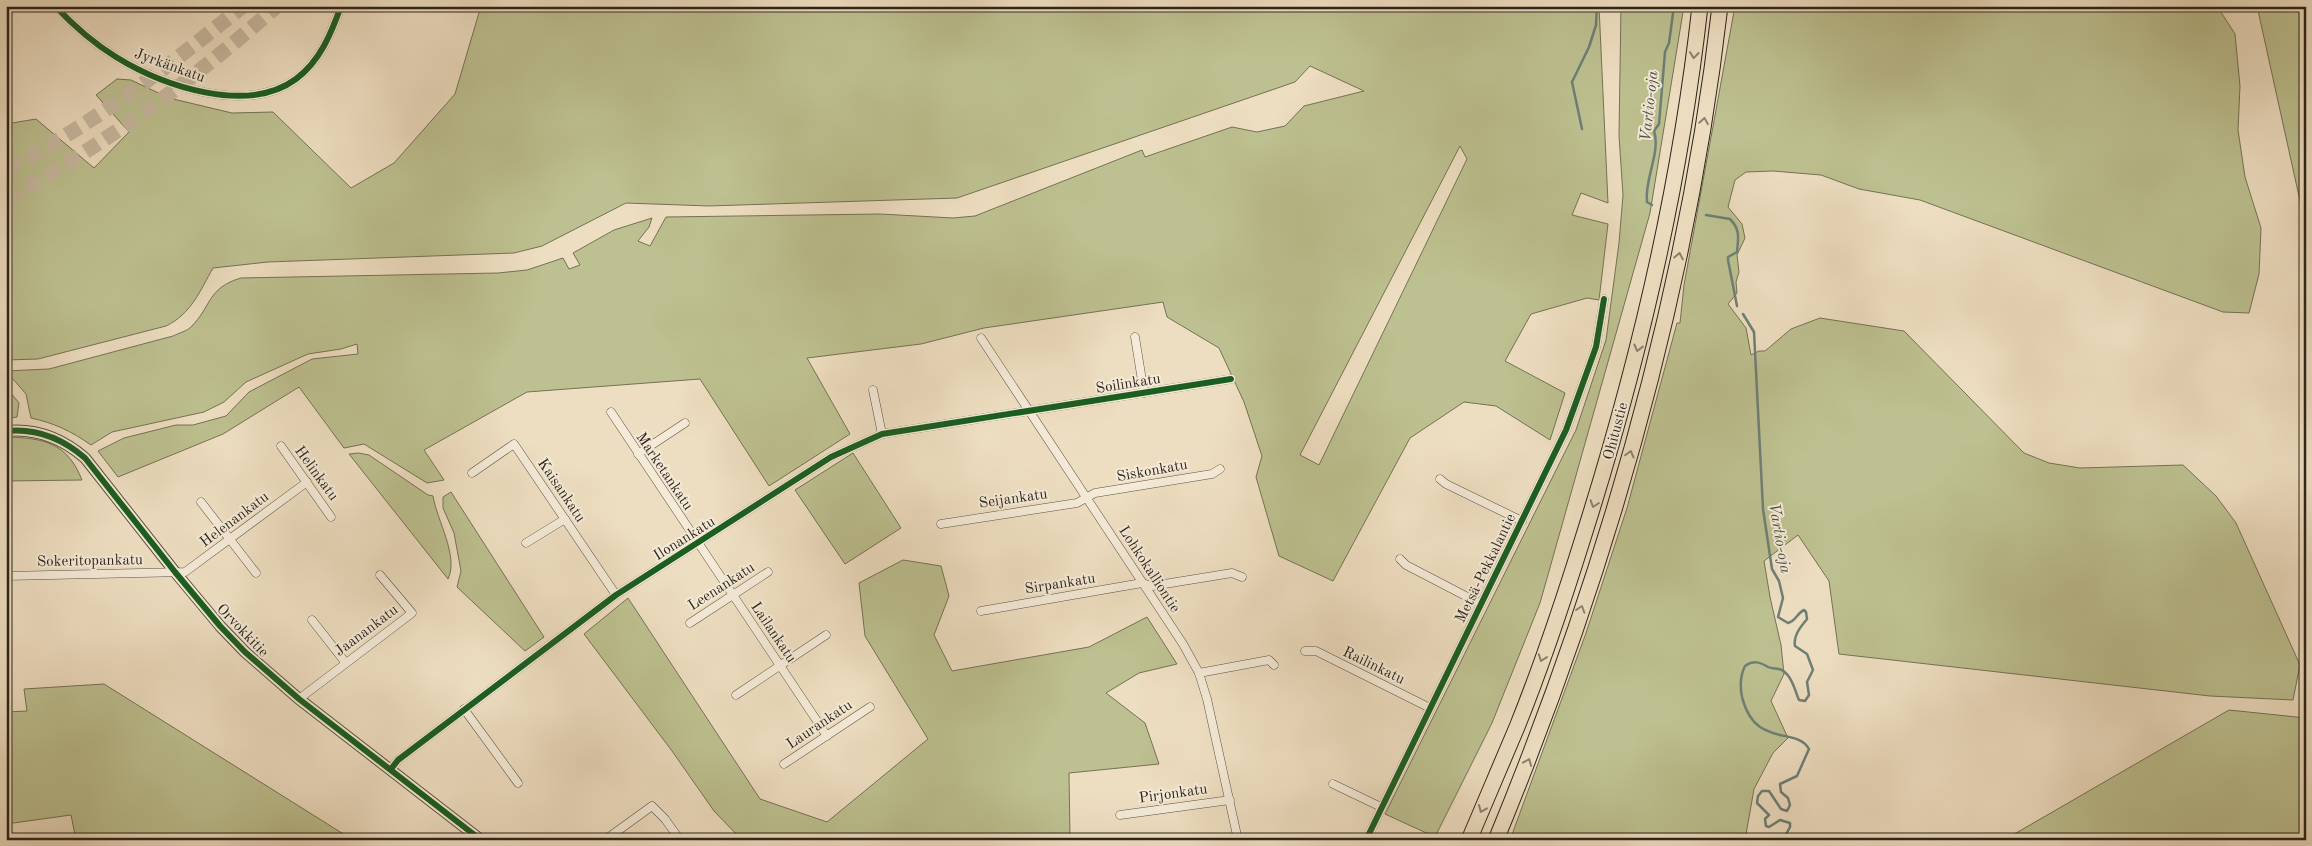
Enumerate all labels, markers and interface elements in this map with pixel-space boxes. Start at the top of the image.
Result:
street label: Jyrkänkatu [132,47,207,86]
one-way arrow [1689,51,1700,59]
water label: Vartio-oja [1638,70,1662,142]
one-way arrow [1698,117,1709,125]
one-way arrow [1673,251,1684,260]
one-way arrow [1633,343,1643,351]
street label: Soilinkatu [1095,372,1162,397]
street label: Ohitustie [1602,401,1631,462]
street label: Marketankatu [632,430,695,513]
street label: Helinkatu [291,444,340,504]
one-way arrow [1624,450,1635,458]
street label: Kaisankatu [534,456,587,525]
street label: Siskonkatu [1116,458,1189,485]
street label: Seijankatu [978,487,1048,512]
street label: Helenankatu [198,490,272,551]
one-way arrow [1589,500,1599,508]
water label: Vartio-oja [1765,502,1793,575]
street label: Metsä-Pekkalantie [1453,512,1519,626]
street label: Ilonankatu [651,515,718,564]
street label: Lohkokalliontie [1115,524,1182,616]
street label: Sokeritopankatu [37,553,143,570]
street label: Leenankatu [686,560,758,614]
street label: Sirpankatu [1024,571,1097,597]
street label: Lailankatu [747,600,798,666]
street label: Orvokkitie [213,602,271,660]
street label: Jaanankatu [332,603,401,660]
one-way arrow [1576,605,1586,614]
street label: Railinkatu [1340,645,1407,688]
one-way arrow [1538,653,1548,662]
street label: Laurankatu [784,698,855,753]
one-way arrow [1521,758,1532,767]
street label: Pirjonkatu [1138,782,1209,807]
one-way arrow [1477,804,1488,813]

